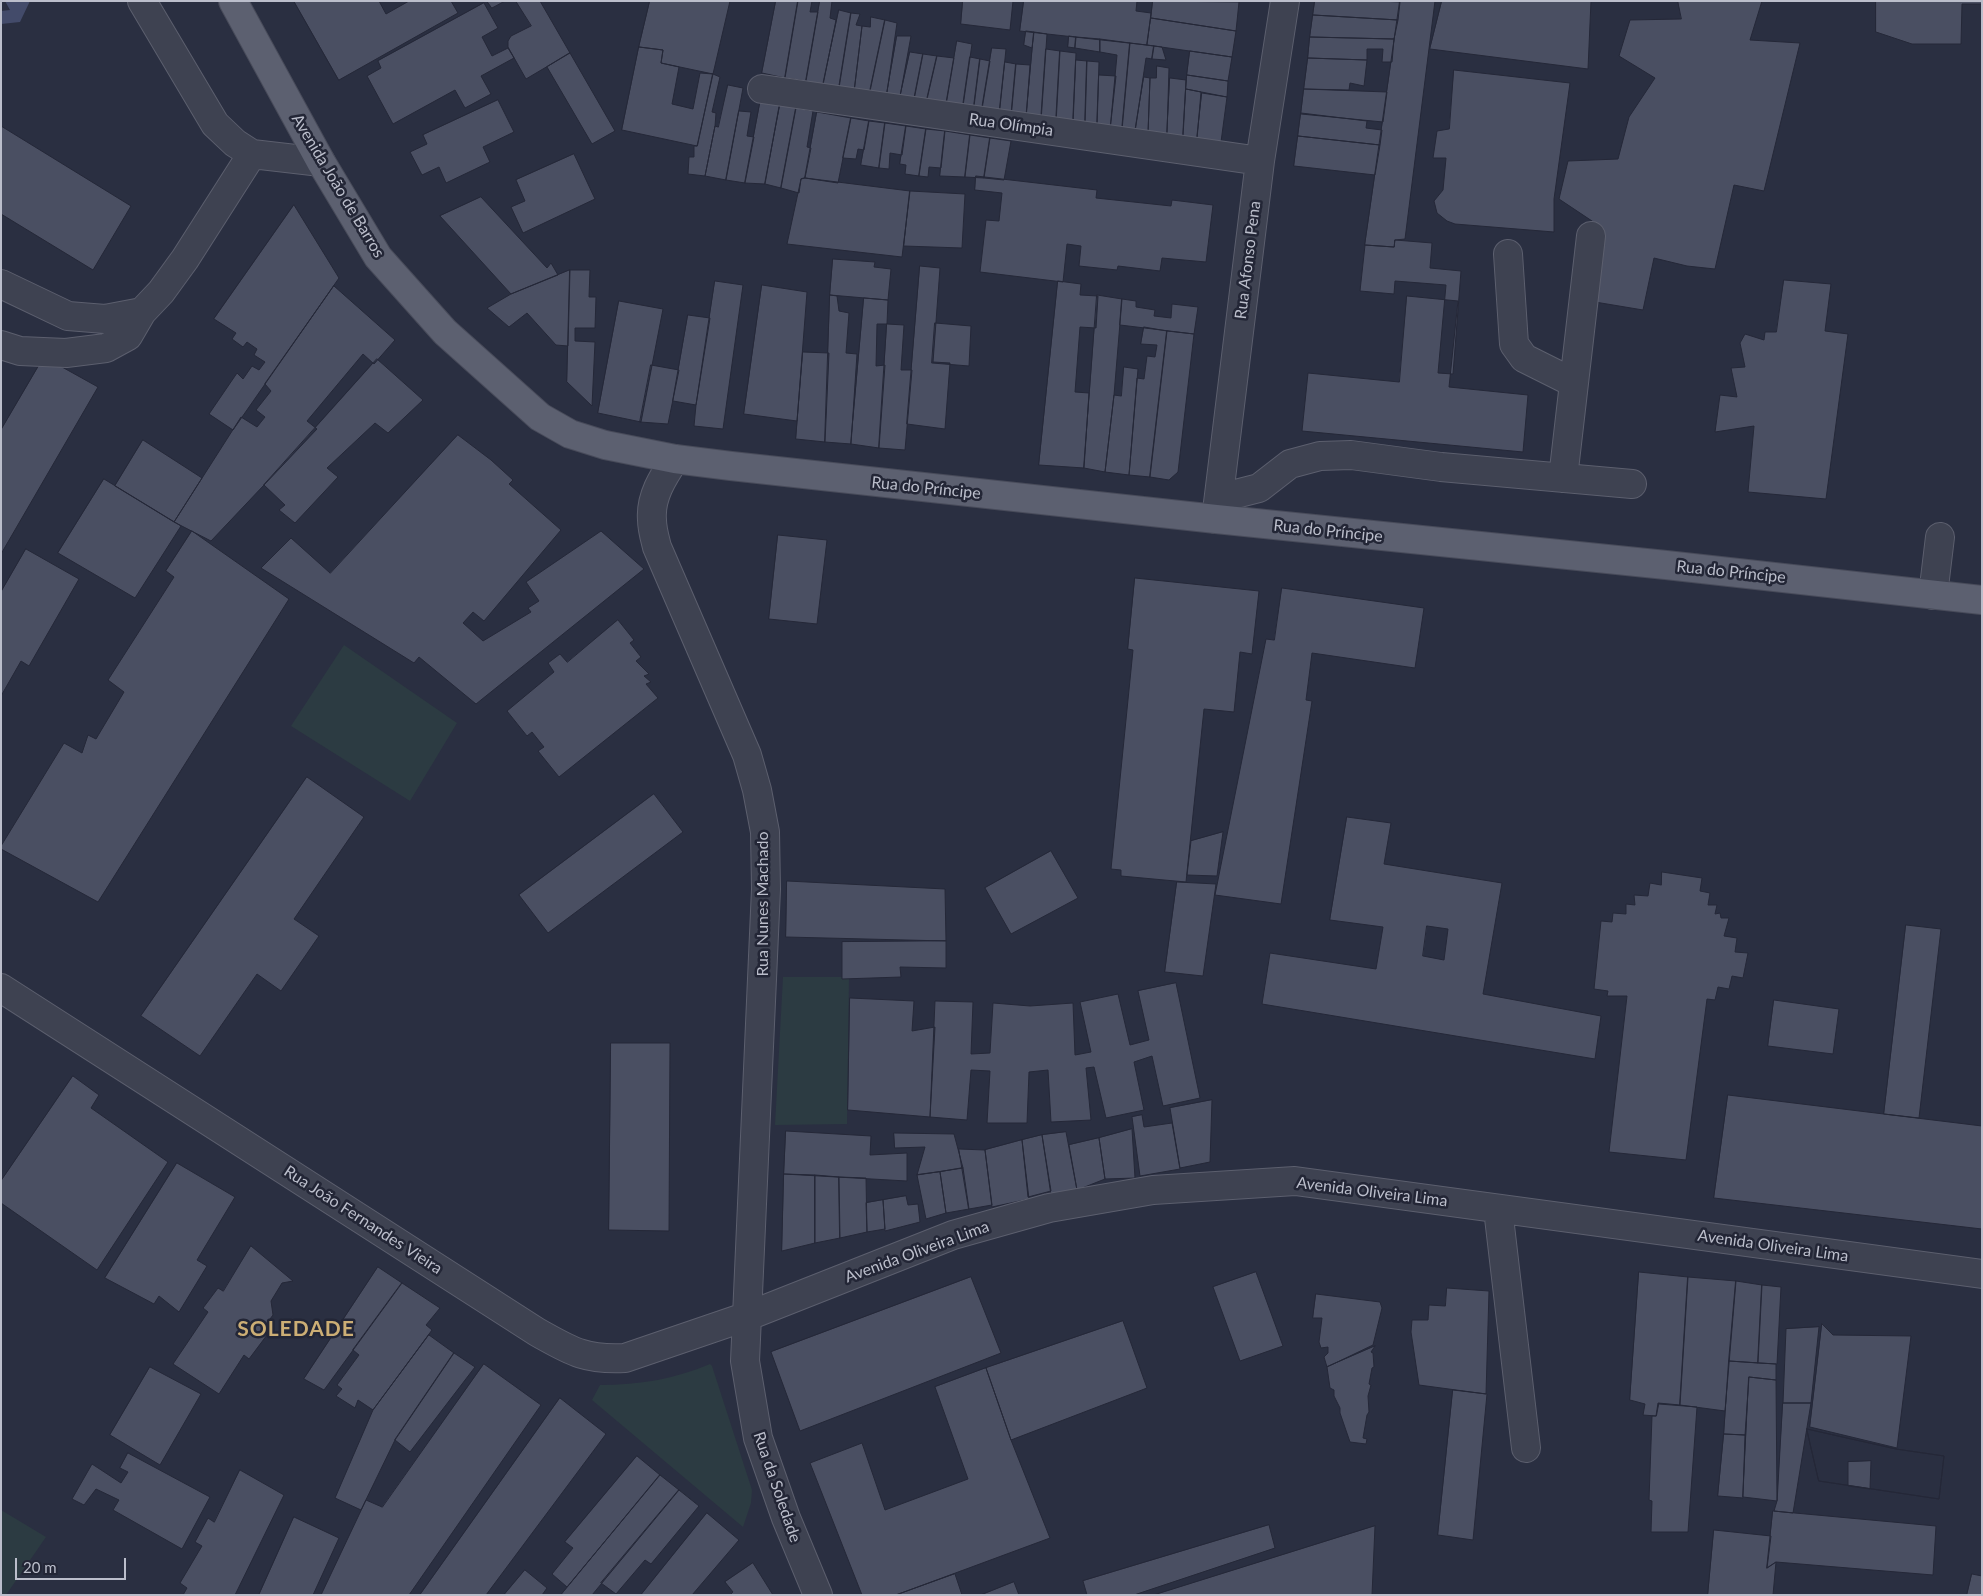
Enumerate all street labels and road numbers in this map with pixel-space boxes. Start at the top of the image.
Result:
street label: Rua Olímpia [968,110,1054,140]
street label: Avenida João de Barros [288,111,388,261]
street label: Rua Afonso Pena [1231,200,1265,320]
street label: Rua do Príncipe [870,473,982,503]
street label: Rua do Príncipe [1272,516,1384,546]
street label: Rua do Príncipe [1675,557,1787,587]
street label: Rua Nunes Machado [753,831,773,977]
street label: Rua João Fernandes Vieira [280,1162,446,1278]
street label: Avenida Oliveira Lima [1295,1173,1449,1211]
street label: Avenida Oliveira Lima [842,1217,992,1287]
street label: Avenida Oliveira Lima [1696,1226,1850,1266]
street label: Rua da Soledade [749,1429,805,1545]

